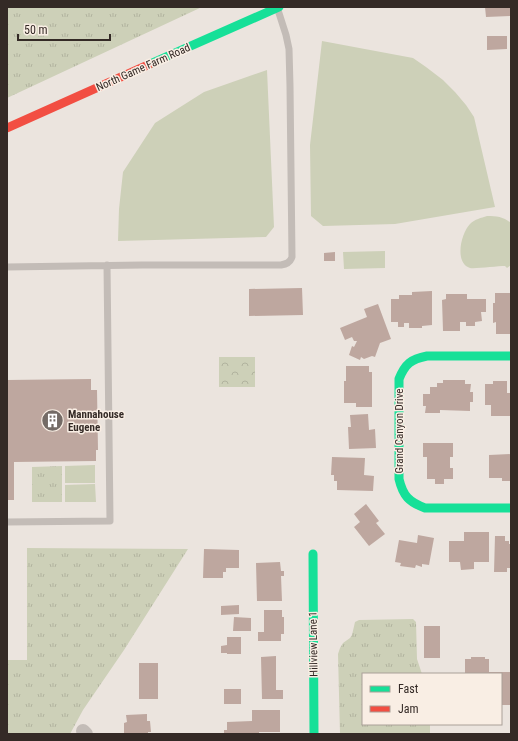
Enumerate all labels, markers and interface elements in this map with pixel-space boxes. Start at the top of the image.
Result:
scale bar [18,16,110,42]
text: 50 m [24,23,48,37]
street label: North Game Farm Road [94,41,192,94]
street label: Grand Canyon Drive [393,389,406,473]
building icon: Mannahouse Eugene [39,407,65,433]
place label: Mannahouse Eugene [68,408,124,434]
street label: Hillview Lane 1 [306,611,321,677]
legend [362,673,502,725]
text: Fast [398,682,419,696]
text: Jam [398,702,419,716]

